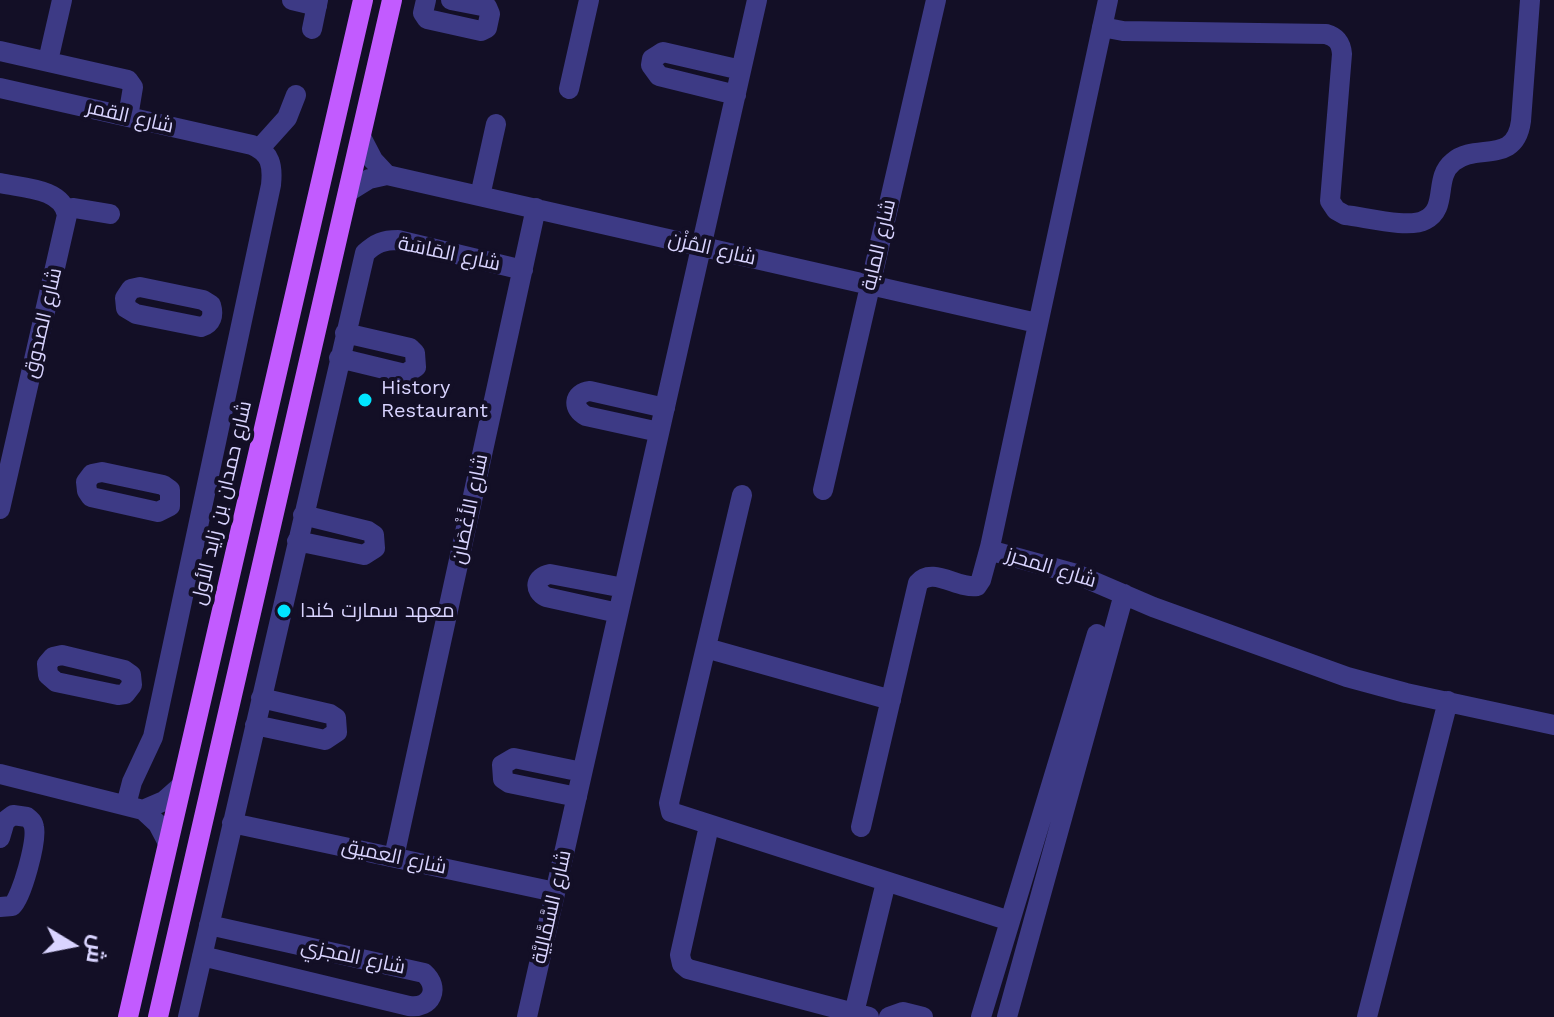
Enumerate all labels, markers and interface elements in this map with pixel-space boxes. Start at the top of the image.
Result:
street label: شارع القمر [84,95,176,139]
street label: شارع الماية [857,197,901,293]
street label: شارع المُزْن [666,227,758,271]
street label: شارع المَاسَة [396,231,502,277]
street label: شارع الصدوق [19,266,67,380]
place label: History Restaurant [381,376,488,423]
marker: History Restaurant [356,391,374,409]
street label: شارع حمدان بن زايد الأول [187,399,257,607]
street label: شارع الأَغْصَان [447,452,493,566]
street label: شارع المحرز [1003,543,1099,593]
place label: معهد سمارت كندا [300,599,455,623]
marker: معهد سمارت كندا [275,602,293,620]
street label: شارع العميق [339,834,449,880]
street label: شارع السَّمَّالِيَّة [527,848,577,966]
north arrow [32,905,112,985]
text: ش [81,933,111,965]
street label: شارع المجزي [299,934,407,980]

